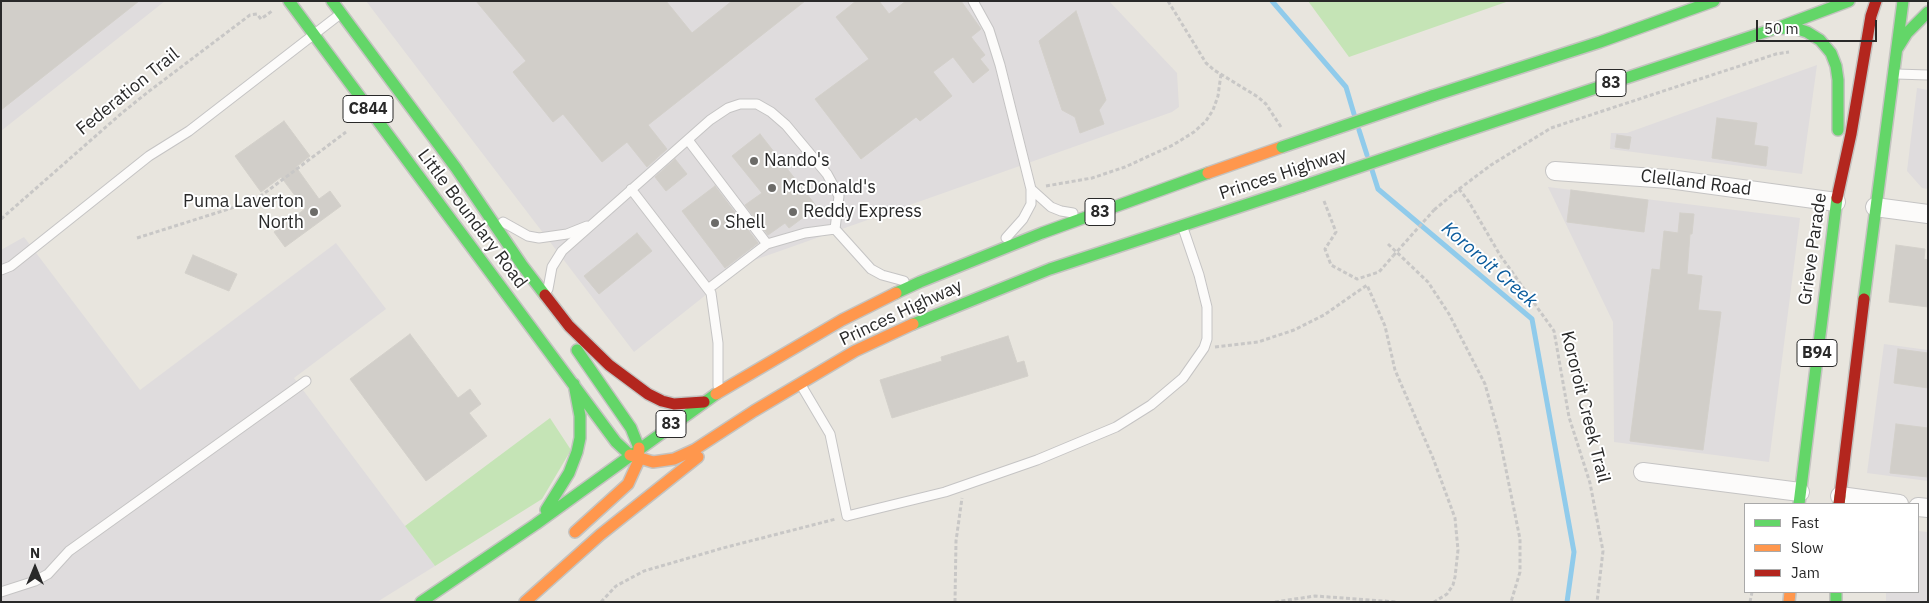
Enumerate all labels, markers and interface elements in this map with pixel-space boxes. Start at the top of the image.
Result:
scale bar [1759,10,1880,42]
text: 50 m [1764,19,1799,38]
street label: Federation Trail [72,44,184,140]
road number: 83 [1596,70,1626,96]
road number: C844 [343,96,393,122]
street label: Princes Highway [1216,143,1350,205]
street label: Little Boundary Road [413,145,531,293]
place label: Nando's [764,150,830,172]
marker: Nando's [748,155,760,167]
street label: Clelland Road [1639,165,1753,201]
place label: McDonald's [782,177,876,199]
marker: McDonald's [766,182,778,194]
place label: Puma Laverton North [183,191,304,233]
street label: Grieve Parade [1794,192,1832,306]
road number: 83 [1085,198,1115,226]
place label: Reddy Express [803,201,922,223]
marker: Puma Laverton North [308,206,320,218]
marker: Reddy Express [787,206,799,218]
place label: Shell [725,212,765,234]
marker: Shell [709,217,721,229]
water label: Kororoit Creek [1437,217,1541,313]
street label: Princes Highway [836,275,966,351]
street label: Kororoit Creek Trail [1556,329,1614,485]
road number: B94 [1797,339,1837,366]
road number: 83 [656,410,686,438]
legend [1744,503,1919,593]
text: Fast [1791,513,1819,532]
text: Slow [1791,538,1824,557]
north arrow [10,543,60,593]
text: N [30,544,40,562]
text: Jam [1791,563,1820,582]

